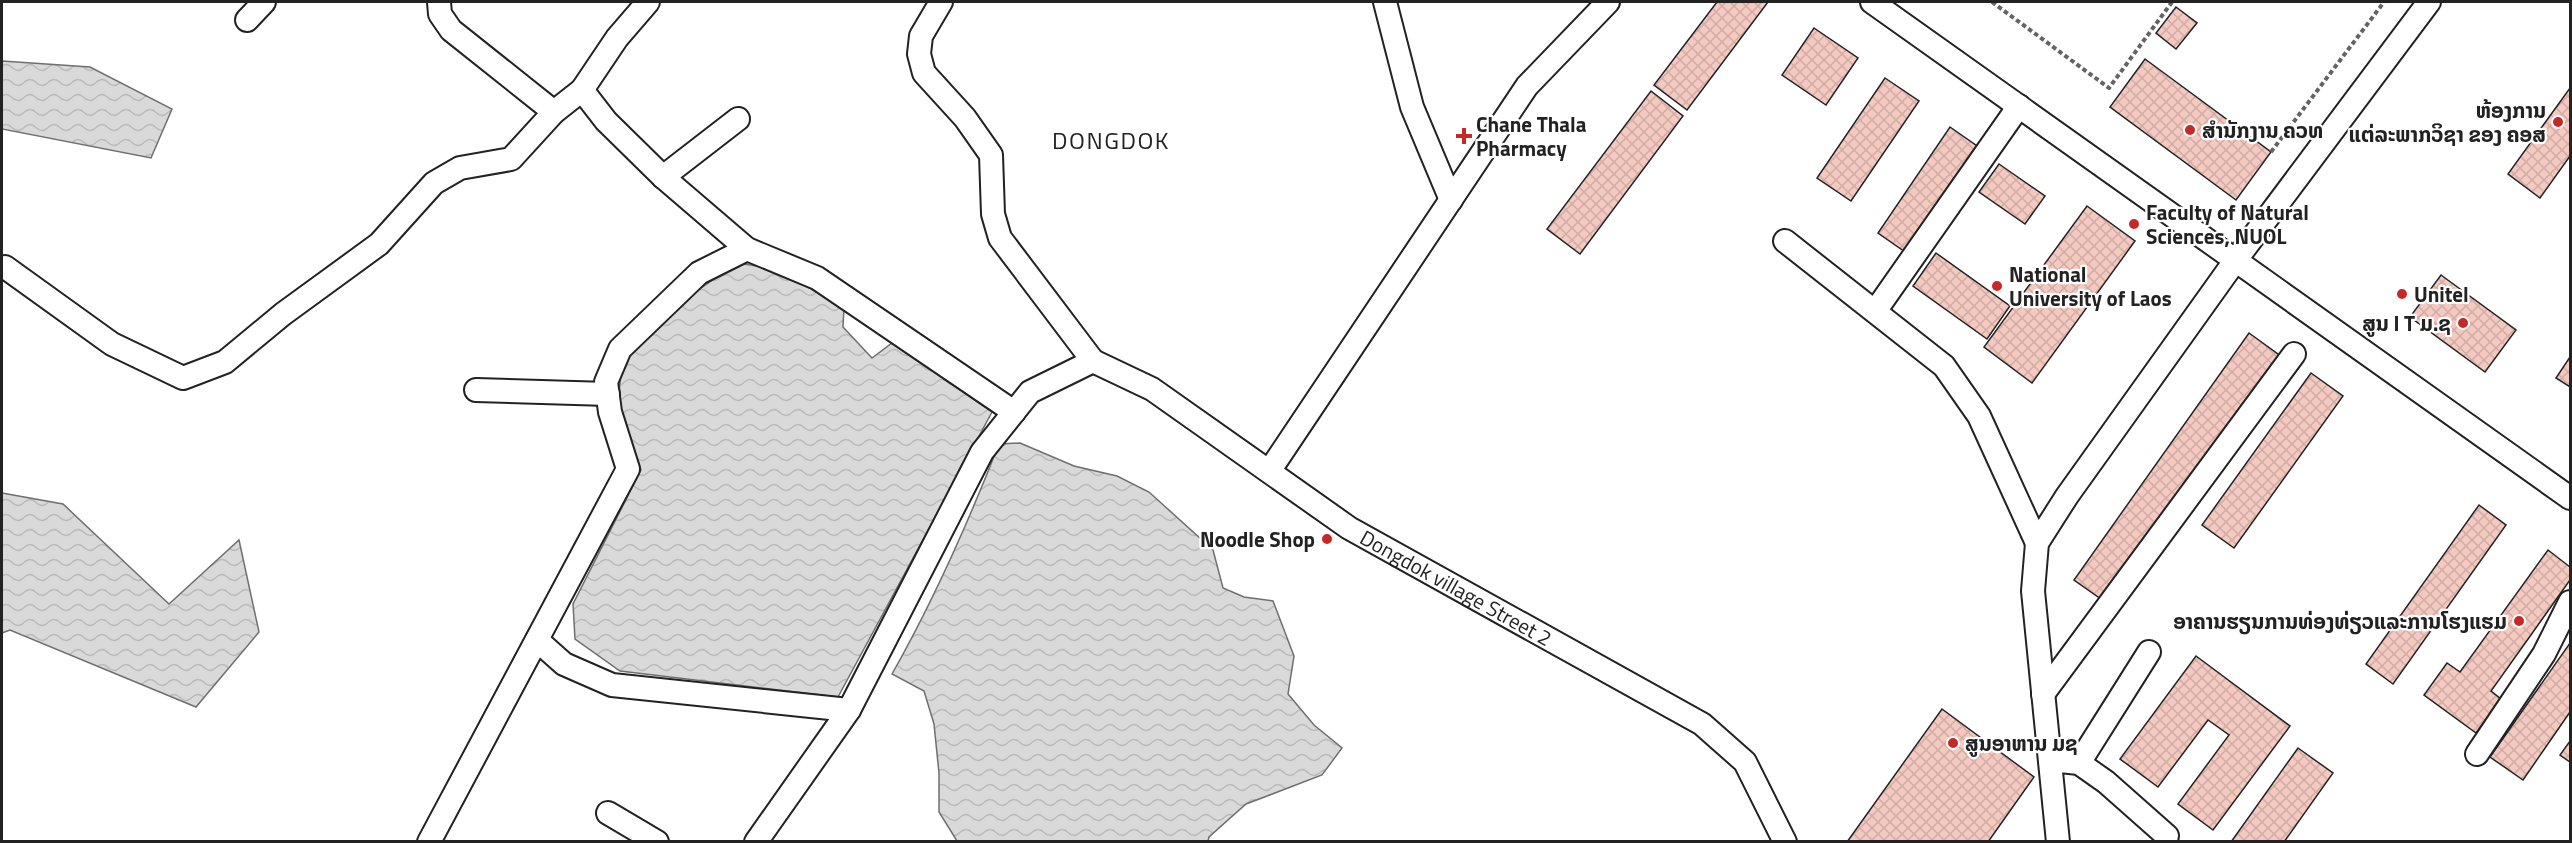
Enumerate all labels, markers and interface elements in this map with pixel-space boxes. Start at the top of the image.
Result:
place label: ຫ້ອງການ ແຕ່ລະພາກວິຊາ ຂອງ ຄອສ [2349,94,2546,150]
place label: Chane Thala Pharmacy [1476,108,1587,164]
place label: ສຳນັກງານ ຄວທ [2202,114,2323,146]
marker: ຫ້ອງການ ແຕ່ລະພາກວິຊາ ຂອງ ຄອສ [2551,115,2565,129]
district label: DONGDOK [1052,122,1170,158]
marker: ສຳນັກງານ ຄວທ [2183,123,2197,137]
marker: Chane Thala Pharmacy [1457,129,1471,143]
place label: Faculty of Natural Sciences, NUOL [2146,196,2309,252]
marker: Faculty of Natural Sciences, NUOL [2127,217,2141,231]
place label: National University of Laos [2009,258,2172,314]
place label: Unitel [2414,278,2469,310]
marker: National University of Laos [1990,279,2004,293]
marker: Unitel [2395,287,2409,301]
place label: ສູນ I T ມ.ຊ [2362,307,2451,339]
marker: ສູນ I T ມ.ຊ [2456,316,2470,330]
street label: Dongdok village Street 2 [1354,521,1558,654]
place label: Noodle Shop [1200,523,1315,555]
marker: Noodle Shop [1320,532,1334,546]
place label: ອາຄານຮຽນການທ່ອງທ່ຽວແລະການໂຮງແຮມ [2173,605,2507,637]
marker: ອາຄານຮຽນການທ່ອງທ່ຽວແລະການໂຮງແຮມ [2512,614,2526,628]
place label: ສູນອາຫານ ມຊ [1965,727,2078,759]
marker: ສູນອາຫານ ມຊ [1946,736,1960,750]

